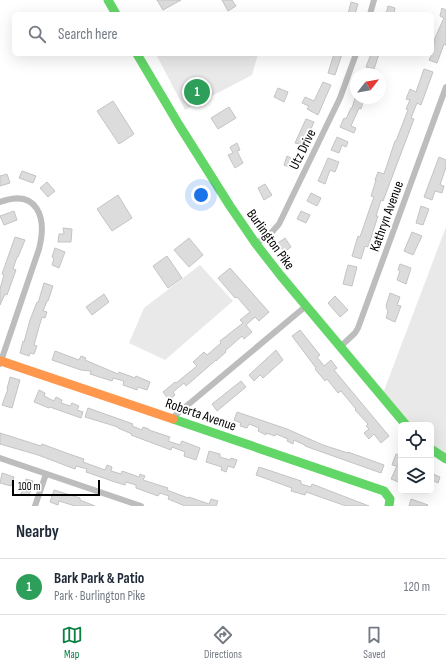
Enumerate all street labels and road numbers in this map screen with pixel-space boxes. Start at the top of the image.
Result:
street label: Utz Drive [285,126,320,172]
street label: Kathryn Avenue [366,179,407,254]
street label: Burlington Pike [243,206,298,273]
street label: Roberta Avenue [163,394,238,435]

